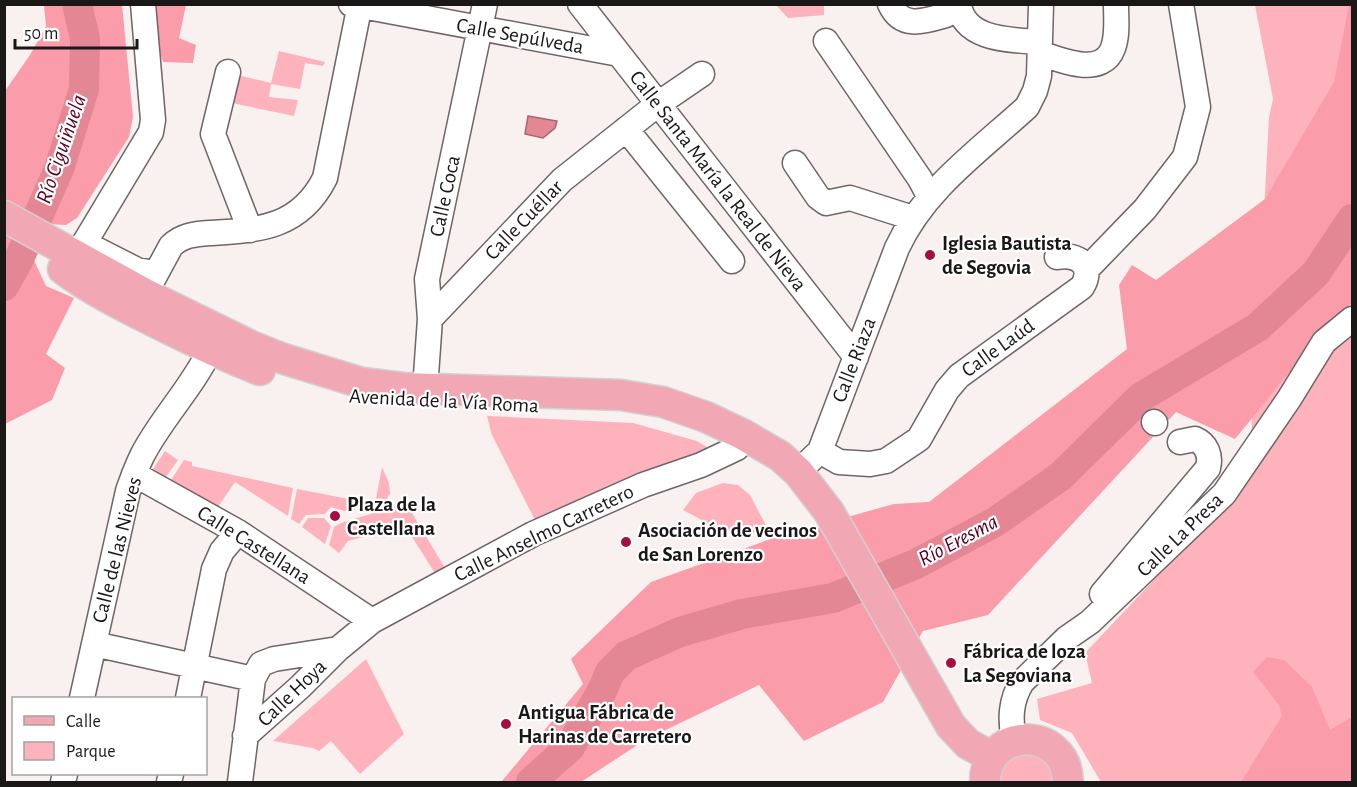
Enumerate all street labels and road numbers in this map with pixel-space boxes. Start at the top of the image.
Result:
street label: Calle Sepúlveda [455,14,586,58]
street label: Calle Santa María la Real de Nieva [626,67,811,295]
street label: Calle Coca [426,153,464,239]
street label: Calle Cuéllar [481,176,567,264]
street label: Calle Riaza [828,314,880,405]
street label: Calle Laúd [958,315,1038,381]
street label: Avenida de la Vía Roma [349,386,540,416]
street label: Calle de las Nieves [89,475,145,625]
street label: Calle Anselmo Carretero [451,480,637,586]
street label: Calle La Presa [1133,489,1227,581]
street label: Calle Castellana [194,502,315,588]
street label: Calle Hoya [254,655,331,731]

